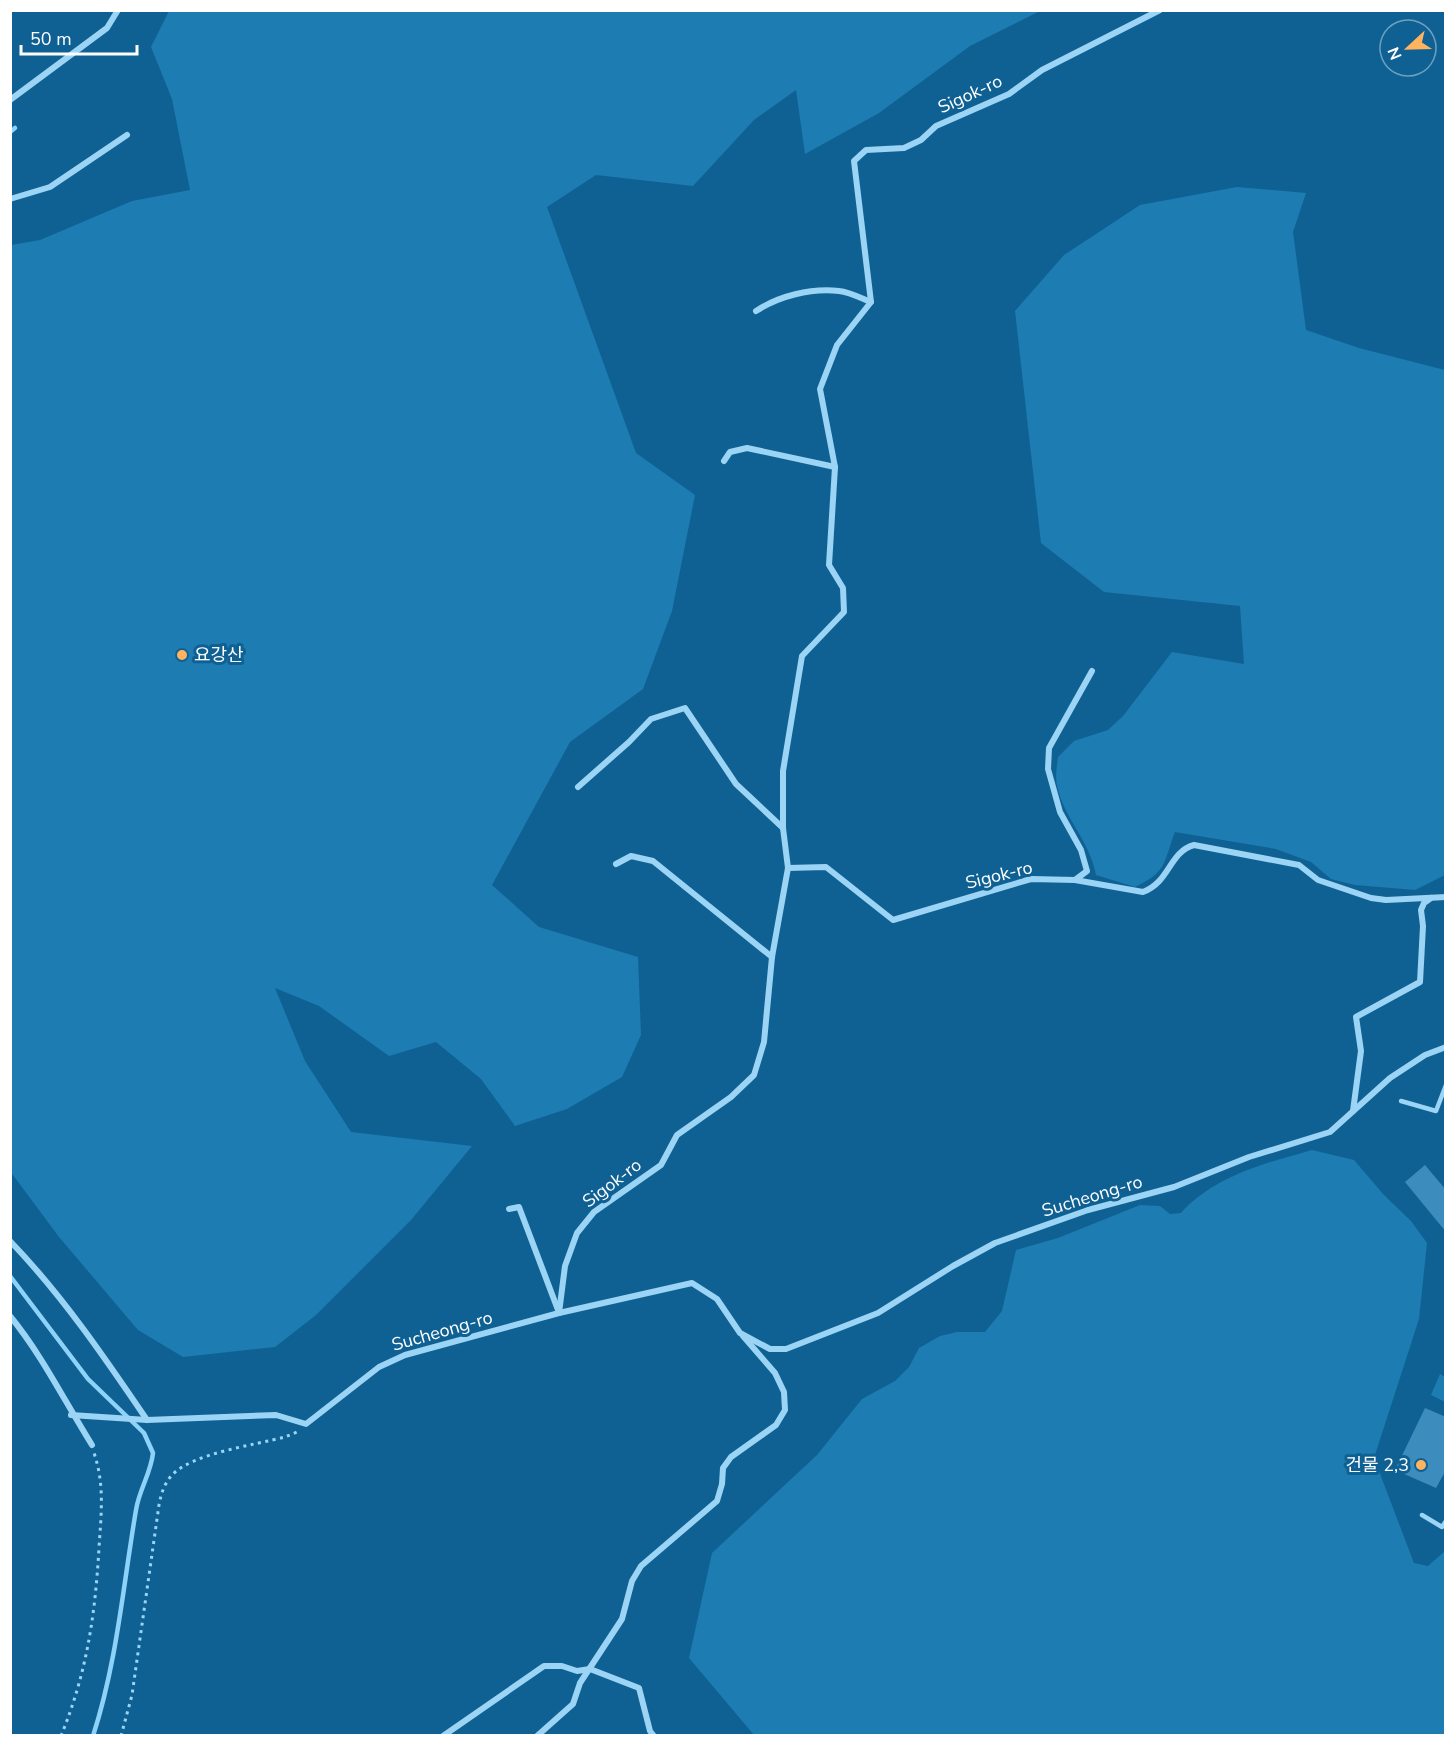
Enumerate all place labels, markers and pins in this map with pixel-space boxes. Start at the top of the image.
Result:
place label: 요강산 [194,643,244,667]
marker: 요강산 [175,648,189,662]
place label: 건물 2,3 [1346,1453,1409,1477]
marker: 건물 2,3 [1414,1458,1428,1472]

